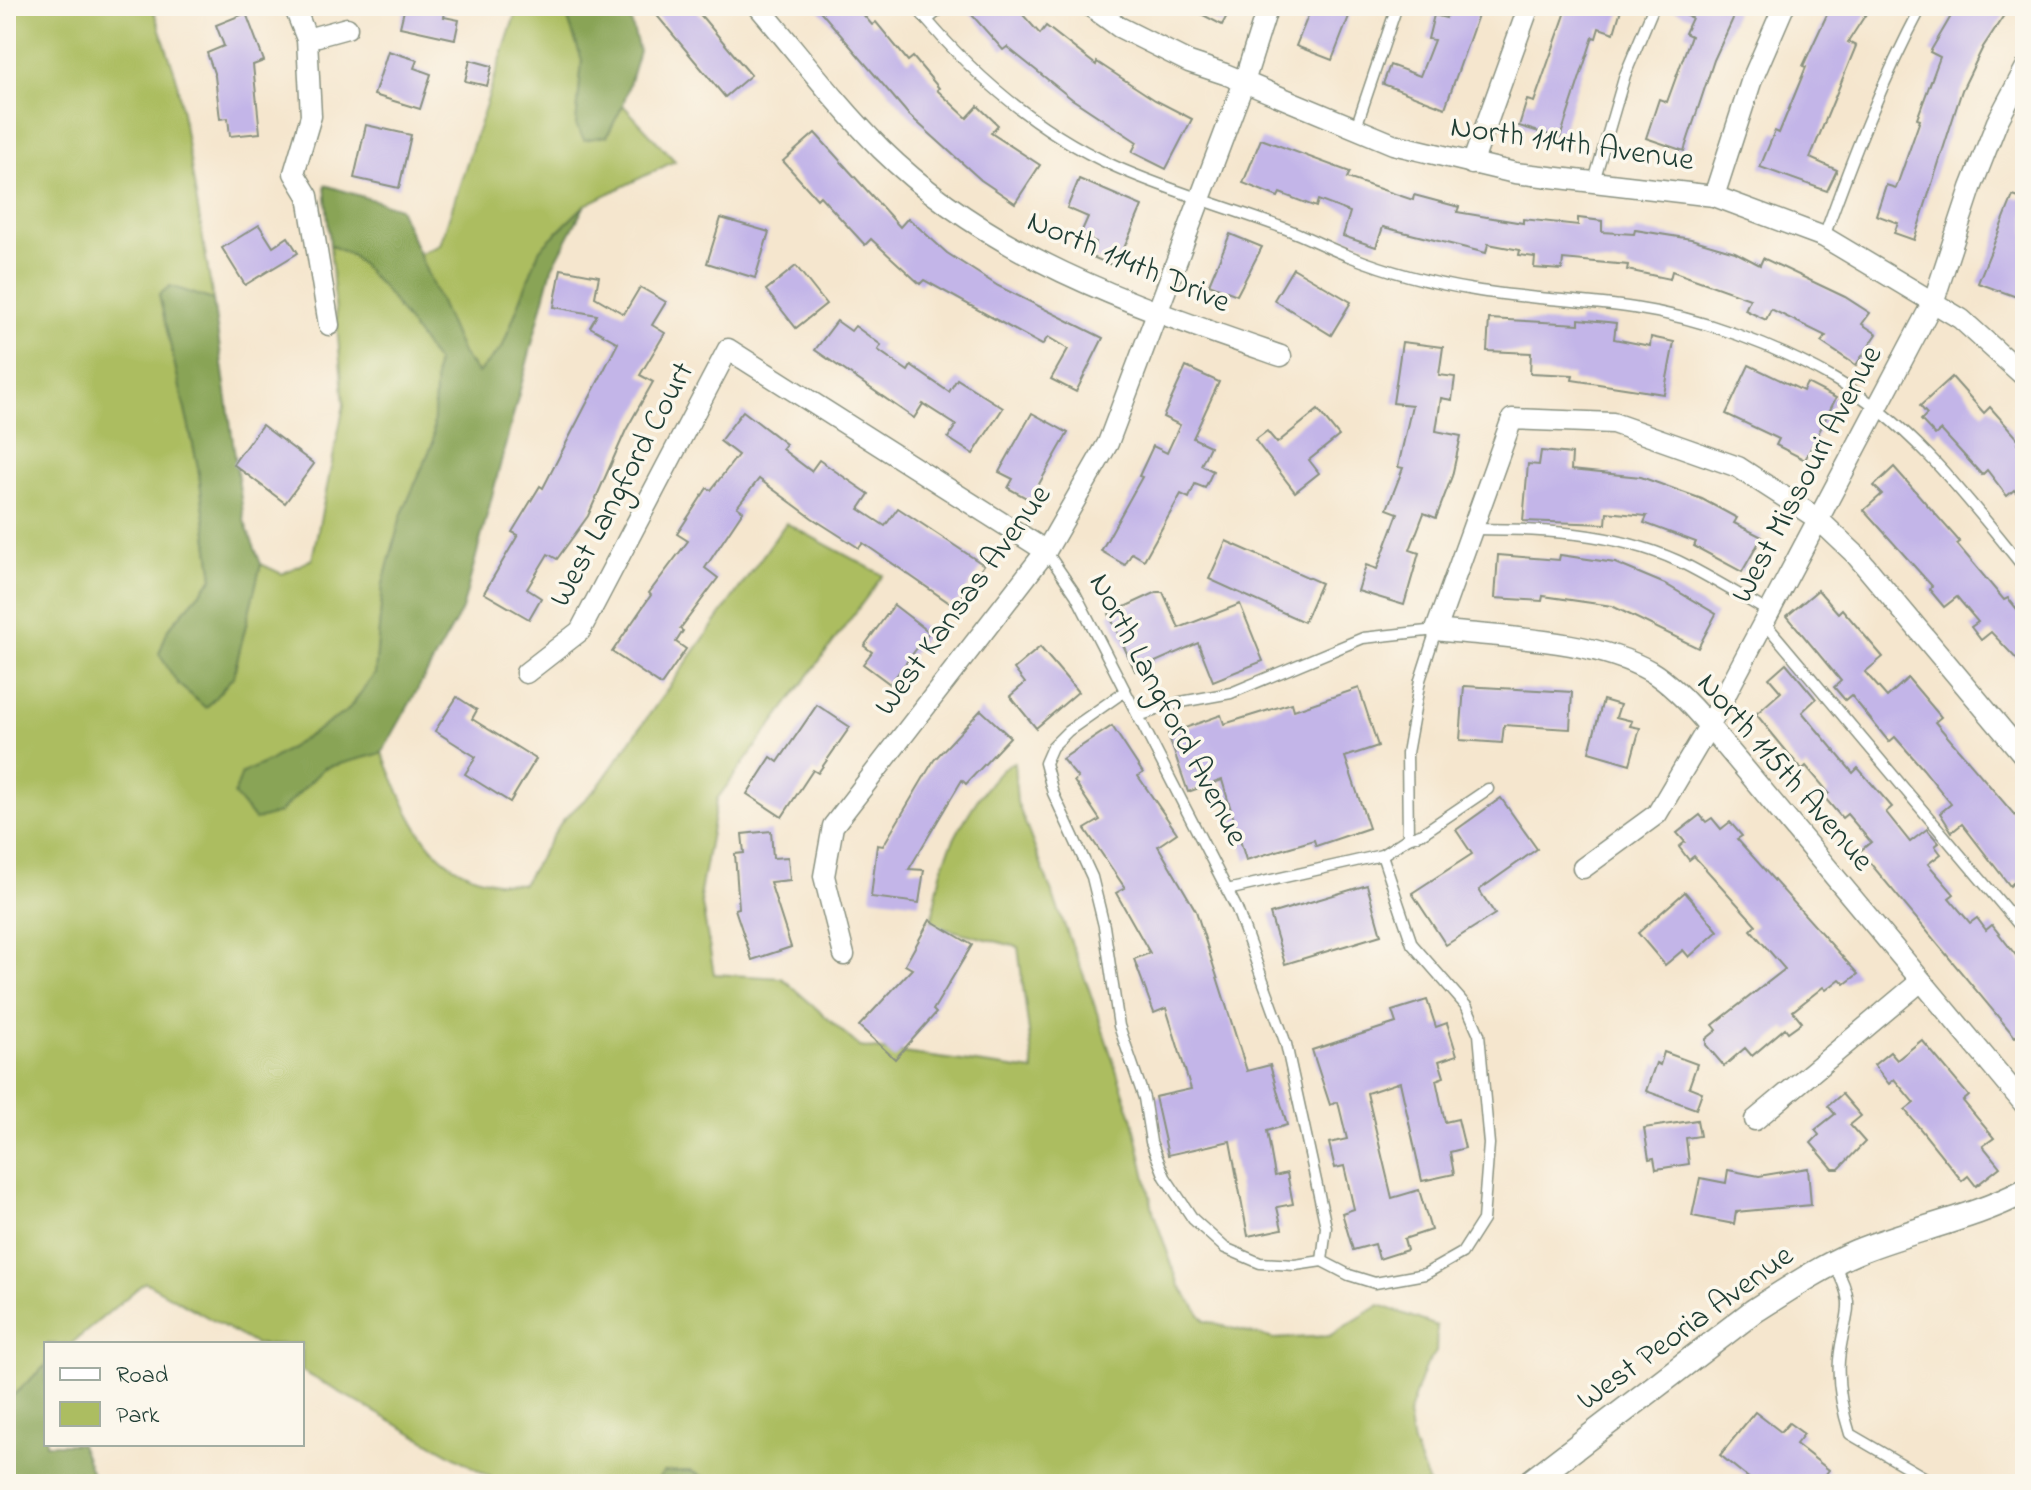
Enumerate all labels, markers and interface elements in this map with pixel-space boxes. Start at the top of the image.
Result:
street label: North 114th Avenue [1447,105,1697,185]
street label: North 114th Drive [1019,199,1237,327]
street label: West Missouri Avenue [1720,337,1896,612]
street label: West Langford Court [538,354,708,616]
street label: West Kansas Avenue [864,475,1065,727]
street label: North Langford Avenue [1075,565,1259,855]
street label: North 115th Avenue [1684,663,1884,883]
street label: West Peoria Avenue [1568,1234,1805,1424]
legend [44,1342,304,1446]
text: Road [116,1359,169,1394]
text: Park [116,1399,160,1434]

